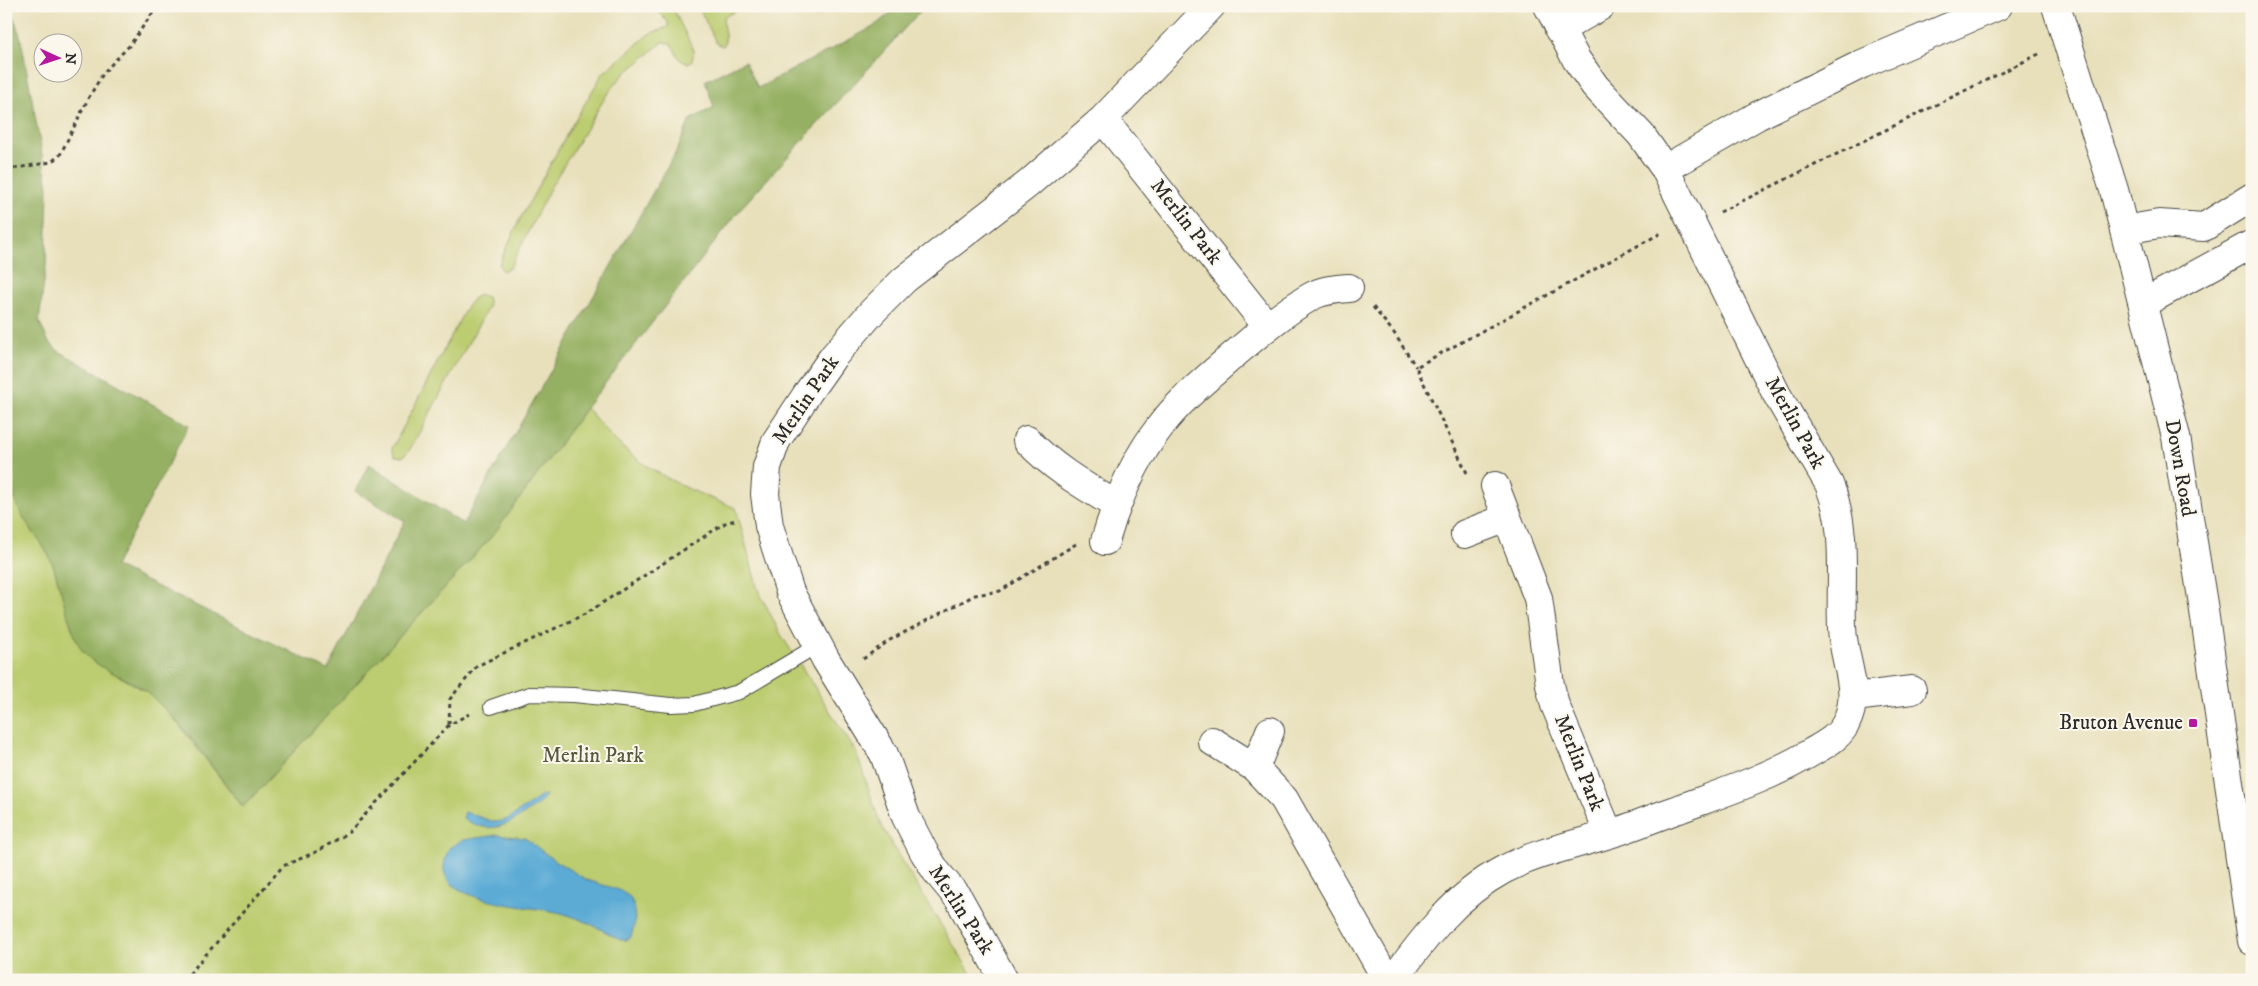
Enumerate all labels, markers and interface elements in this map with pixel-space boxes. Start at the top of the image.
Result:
north arrow [32,32,82,82]
text: N [61,52,79,65]
street label: Merlin Park [1144,174,1228,271]
street label: Merlin Park [767,350,846,449]
street label: Merlin Park [1759,372,1831,474]
street label: Down Road [2159,417,2201,519]
place label: Bruton Avenue [2059,710,2183,736]
street label: Merlin Park [1548,711,1610,816]
marker: Bruton Avenue [2187,717,2199,729]
park label: Merlin Park [542,743,644,769]
street label: Merlin Park [922,860,1000,960]

